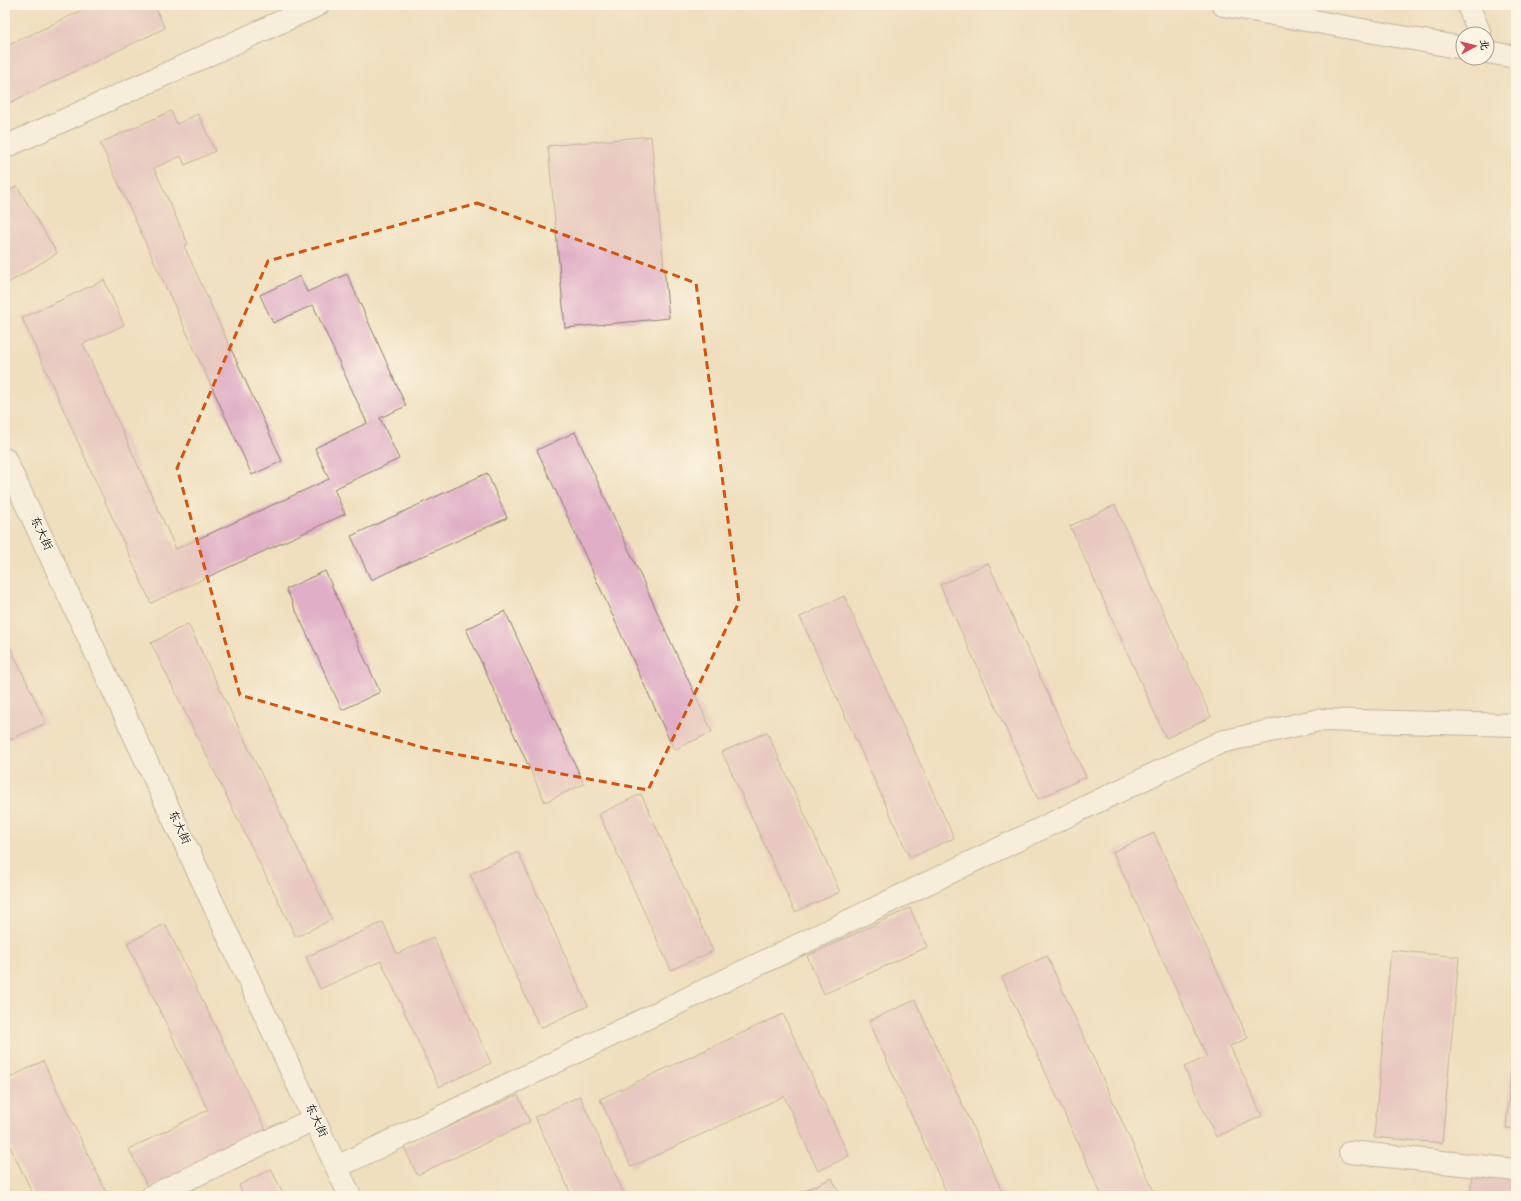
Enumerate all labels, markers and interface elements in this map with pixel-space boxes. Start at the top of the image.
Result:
north arrow [1455,26,1495,66]
text: 北 [1476,39,1490,51]
street label: 东大街 [26,514,55,553]
street label: 东大街 [164,808,193,847]
street label: 东大街 [301,1101,330,1140]

